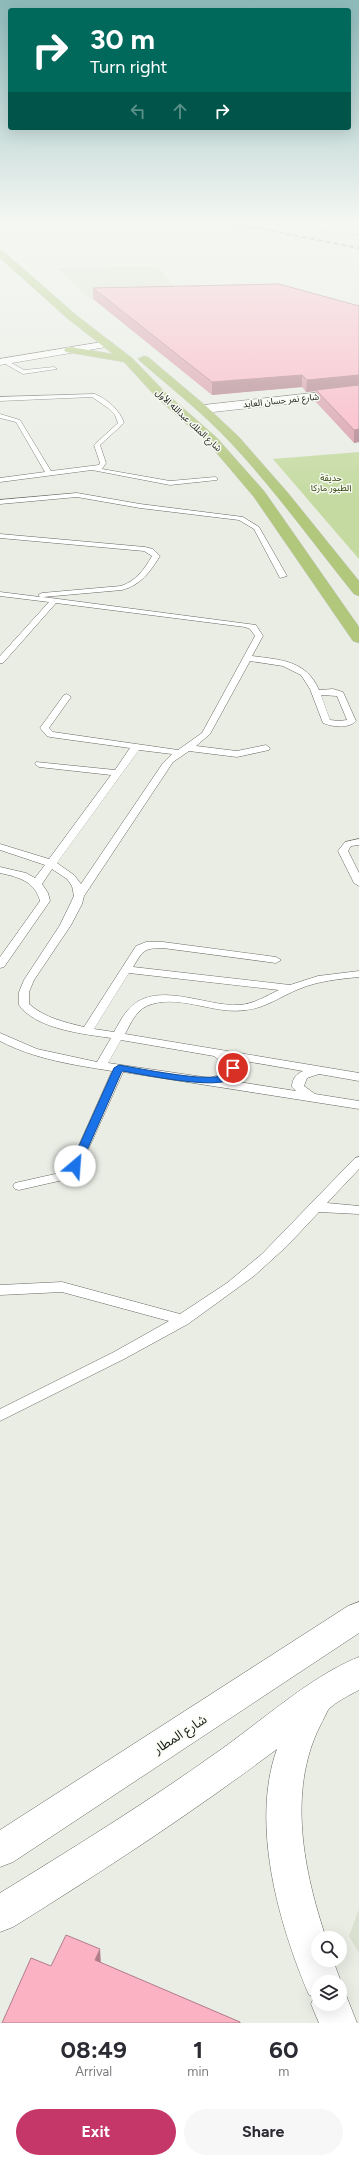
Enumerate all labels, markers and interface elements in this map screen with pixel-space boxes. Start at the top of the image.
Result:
text: 30 m [90,22,155,56]
icon: right [24,24,76,76]
text: Turn right [90,56,167,78]
icon: left [127,100,149,122]
icon: ahead [169,100,191,122]
icon: right [211,100,233,122]
street label: شارع الملك عبدالله الأول [152,386,224,455]
street label: شارع نمر حسان العايد [242,391,320,411]
park label: حديقة الطيور ماركا [311,472,351,494]
pin [216,1051,250,1085]
icon: arrive [222,1057,244,1079]
position arrow [54,1145,96,1187]
street label: شارع المطار [150,1711,211,1760]
map controls [311,1931,347,2011]
button: search [311,1931,347,1967]
button: layers [311,1975,347,2011]
text: 08:49 [60,2035,127,2064]
text: 1 [193,2035,203,2064]
text: 60 [269,2035,299,2064]
text: Arrival [75,2064,112,2079]
text: min [187,2064,209,2079]
text: m [278,2064,289,2079]
button: Exit [16,2109,176,2155]
button: Share [184,2109,343,2155]

